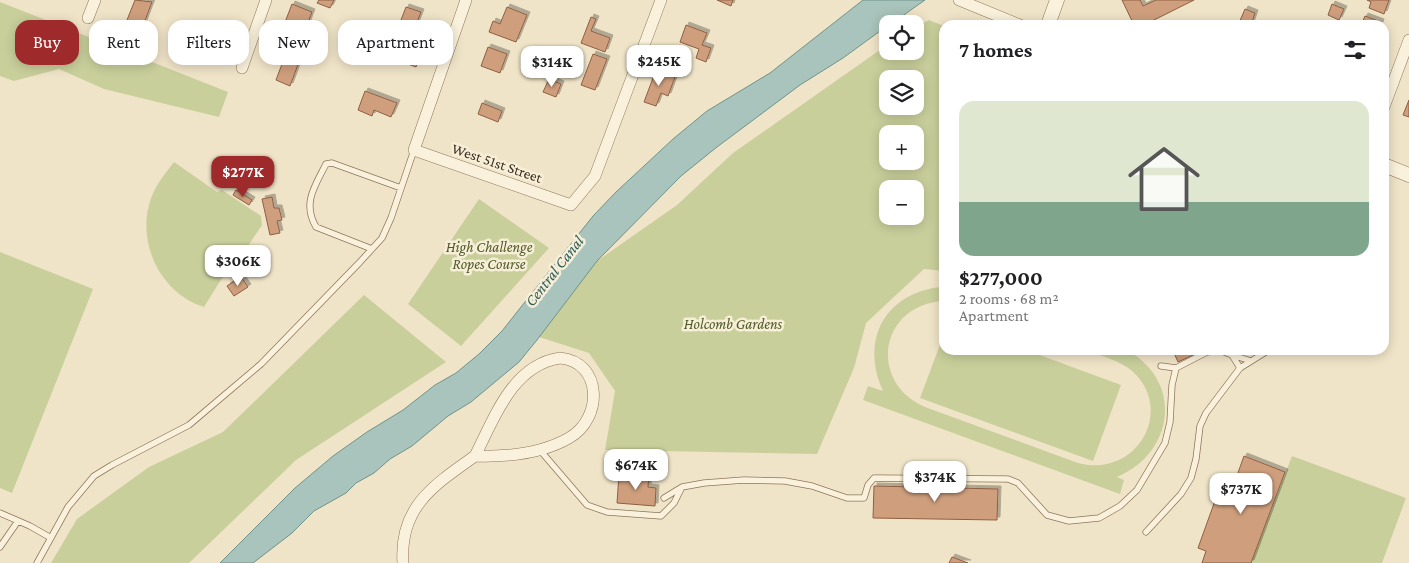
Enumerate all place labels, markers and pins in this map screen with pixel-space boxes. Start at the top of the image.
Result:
pin: $245K [624,44,694,87]
pin: $314K [517,46,587,88]
pin: $277K [208,156,278,198]
pin: $306K [203,244,273,287]
pin: $674K [601,448,671,491]
pin: $374K [900,460,970,503]
pin: $737K [1206,472,1276,515]

